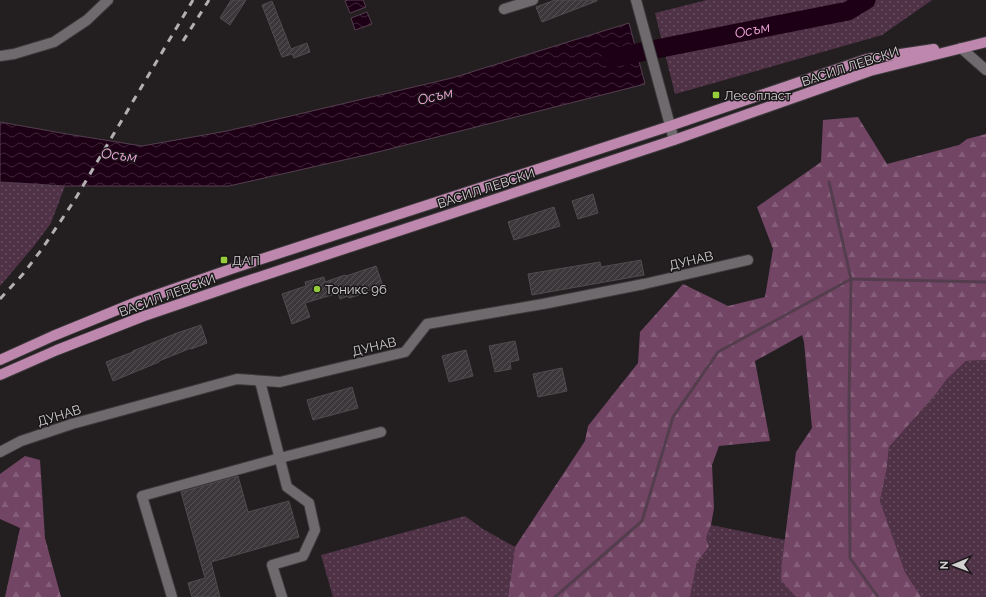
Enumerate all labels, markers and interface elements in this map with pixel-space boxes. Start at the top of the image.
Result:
water label: Осъм [733,19,772,41]
street label: ВАСИЛ ЛЕВСКИ [800,44,901,89]
water label: Осъм [416,84,455,108]
place label: Лесопласт [724,88,791,103]
marker: Лесопласт [711,90,721,100]
water label: Осъм [100,145,138,165]
street label: ВАСИЛ ЛЕВСКИ [436,166,537,211]
street label: ДУНАВ [668,248,715,273]
place label: ДАП [232,253,260,268]
marker: ДАП [219,255,229,265]
street label: ВАСИЛ ЛЕВСКИ [117,271,217,320]
place label: Тоникс 96 [325,282,387,297]
marker: Тоникс 96 [312,284,322,294]
street label: ДУНАВ [351,334,398,359]
street label: ДУНАВ [36,402,83,429]
north arrow [934,545,974,585]
text: N [938,561,951,569]

